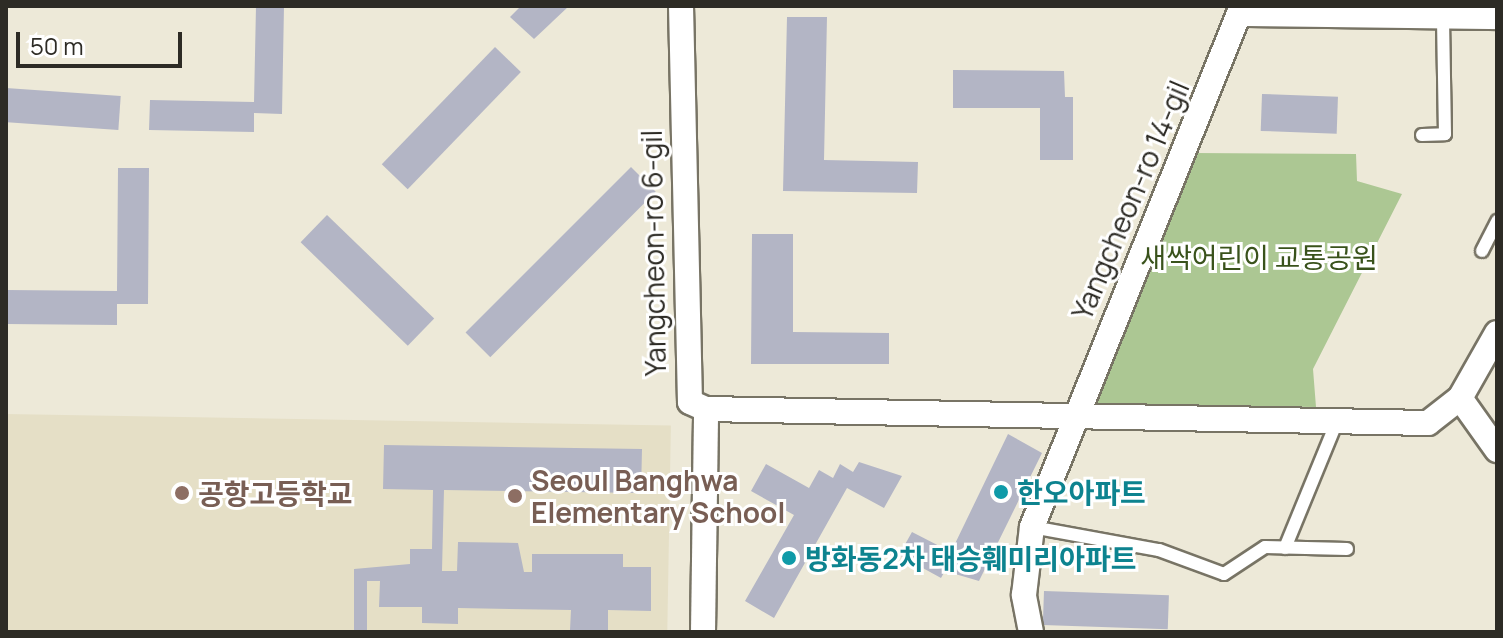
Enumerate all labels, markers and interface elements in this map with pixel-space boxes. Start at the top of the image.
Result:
scale bar [20,16,186,66]
text: 50 m [30,29,84,62]
street label: Yangcheon-ro 14-gil [1064,75,1196,325]
street label: Yangcheon-ro 6-gil [634,130,672,376]
park label: 새싹어린이 교통공원 [1140,240,1378,274]
place label: Seoul Banghwa Elementary School [531,463,785,529]
place label: 한오아파트 [1017,475,1146,509]
place label: 공항고등학교 [198,476,353,510]
marker: 한오아파트 [992,483,1010,501]
marker: 공항고등학교 [173,484,191,502]
marker: Seoul Banghwa Elementary School [506,487,524,505]
place label: 방화동2차 태승훼미리아파트 [805,541,1136,575]
marker: 방화동2차 태승훼미리아파트 [780,549,798,567]

